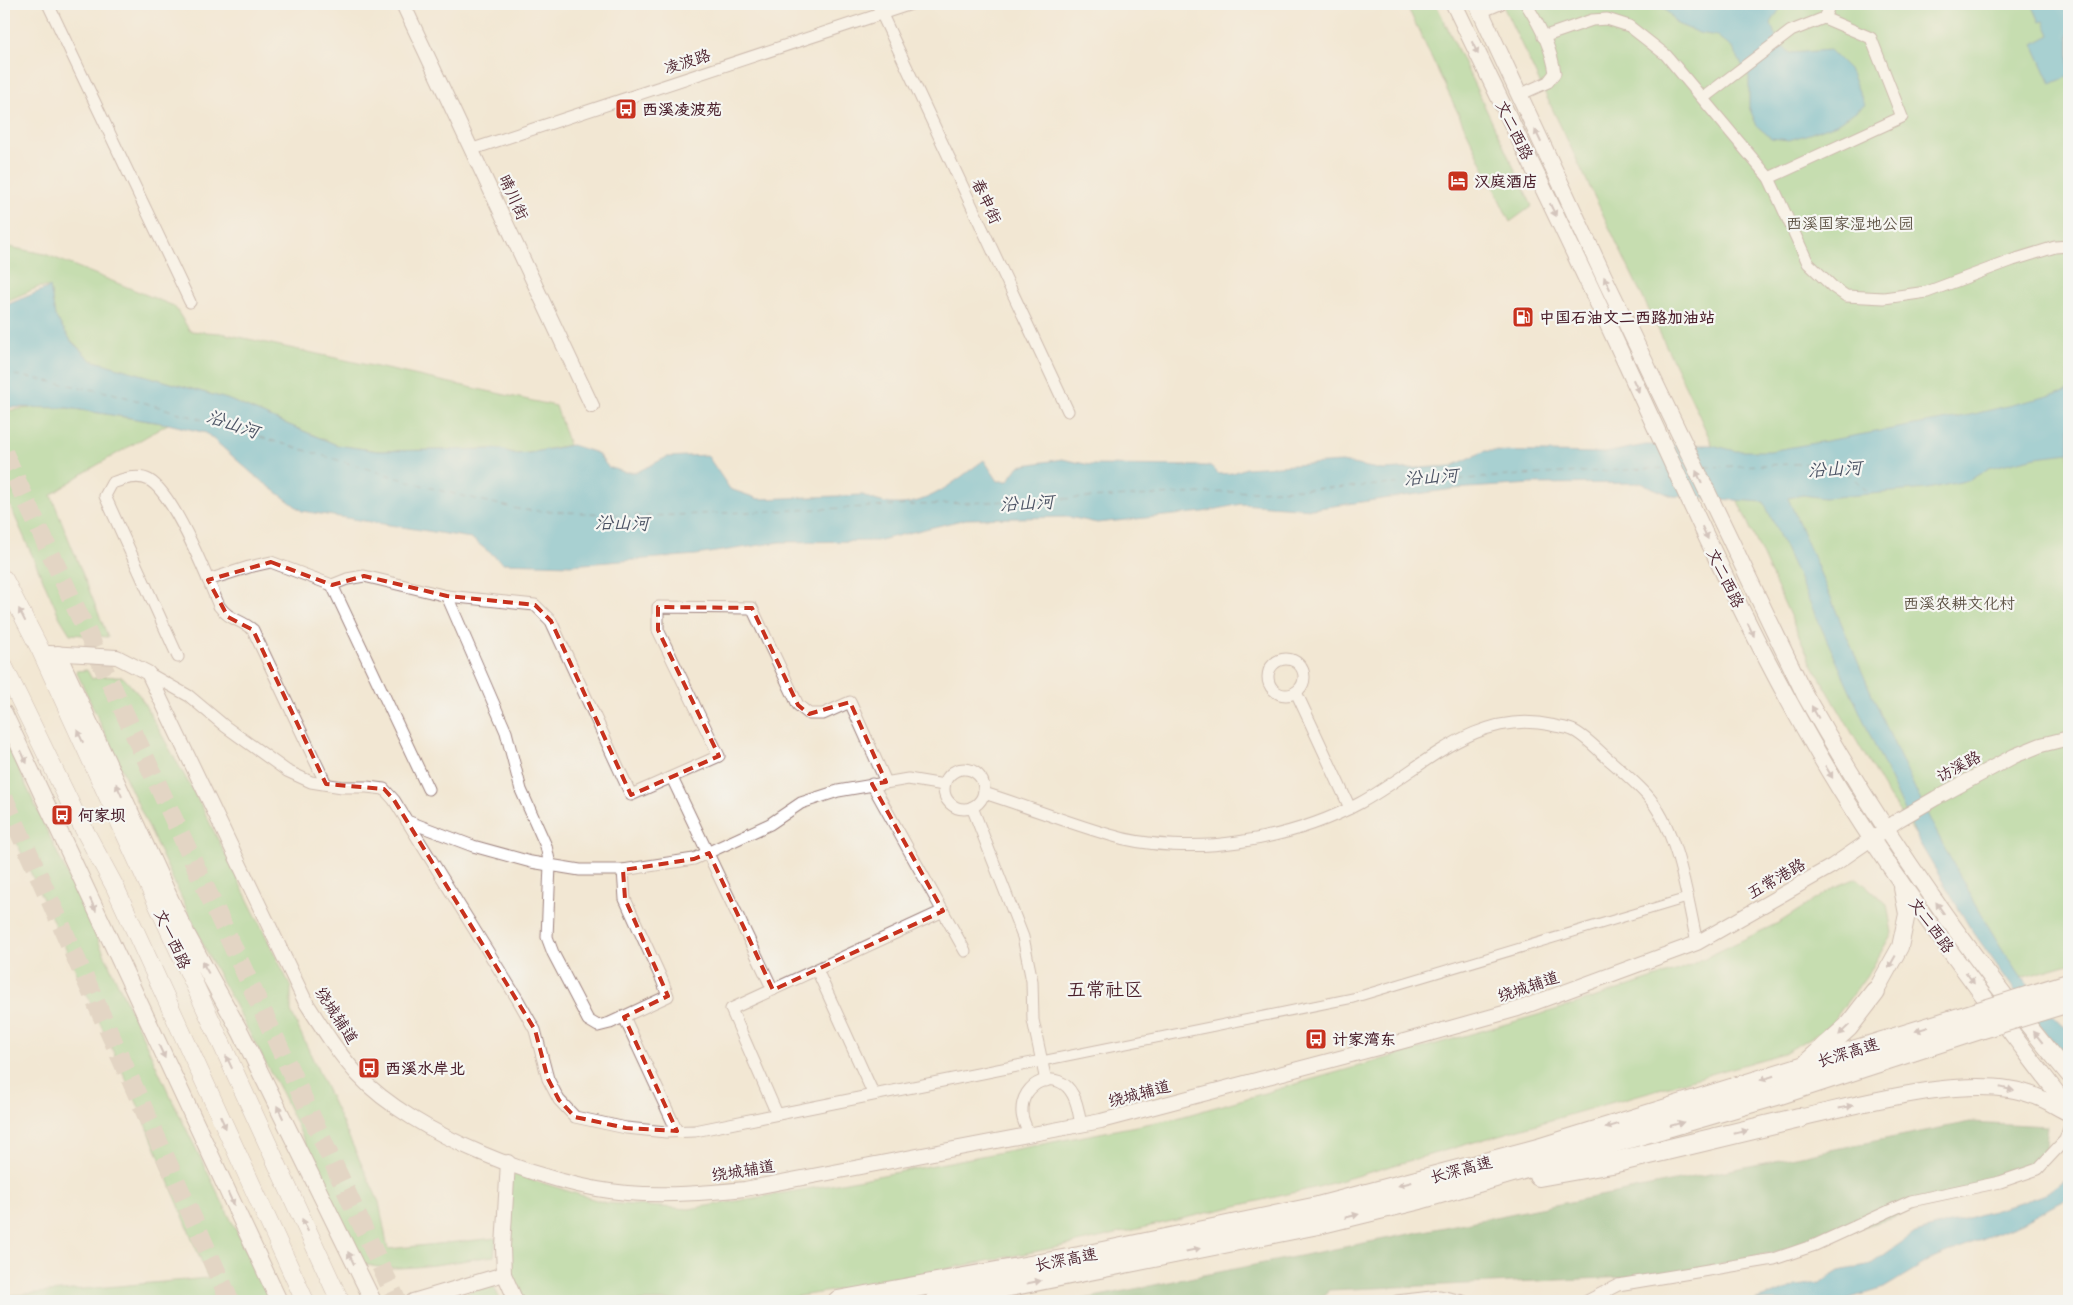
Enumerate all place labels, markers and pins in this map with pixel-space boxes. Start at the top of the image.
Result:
bus stop icon: 西溪凌波苑 [614,97,638,121]
place label: 西溪凌波苑 [642,99,722,121]
hotel icon: 汉庭酒店 [1446,169,1470,193]
place label: 汉庭酒店 [1474,171,1538,193]
fuel station icon: 中国石油文二西路加油站 [1511,305,1535,329]
place label: 中国石油文二西路加油站 [1539,307,1715,329]
bus stop icon: 何家坝 [50,803,74,827]
place label: 何家坝 [78,805,126,827]
bus stop icon: 计家湾东 [1304,1027,1328,1051]
place label: 计家湾东 [1332,1029,1396,1051]
bus stop icon: 西溪水岸北 [357,1056,381,1080]
place label: 西溪水岸北 [385,1058,465,1080]

